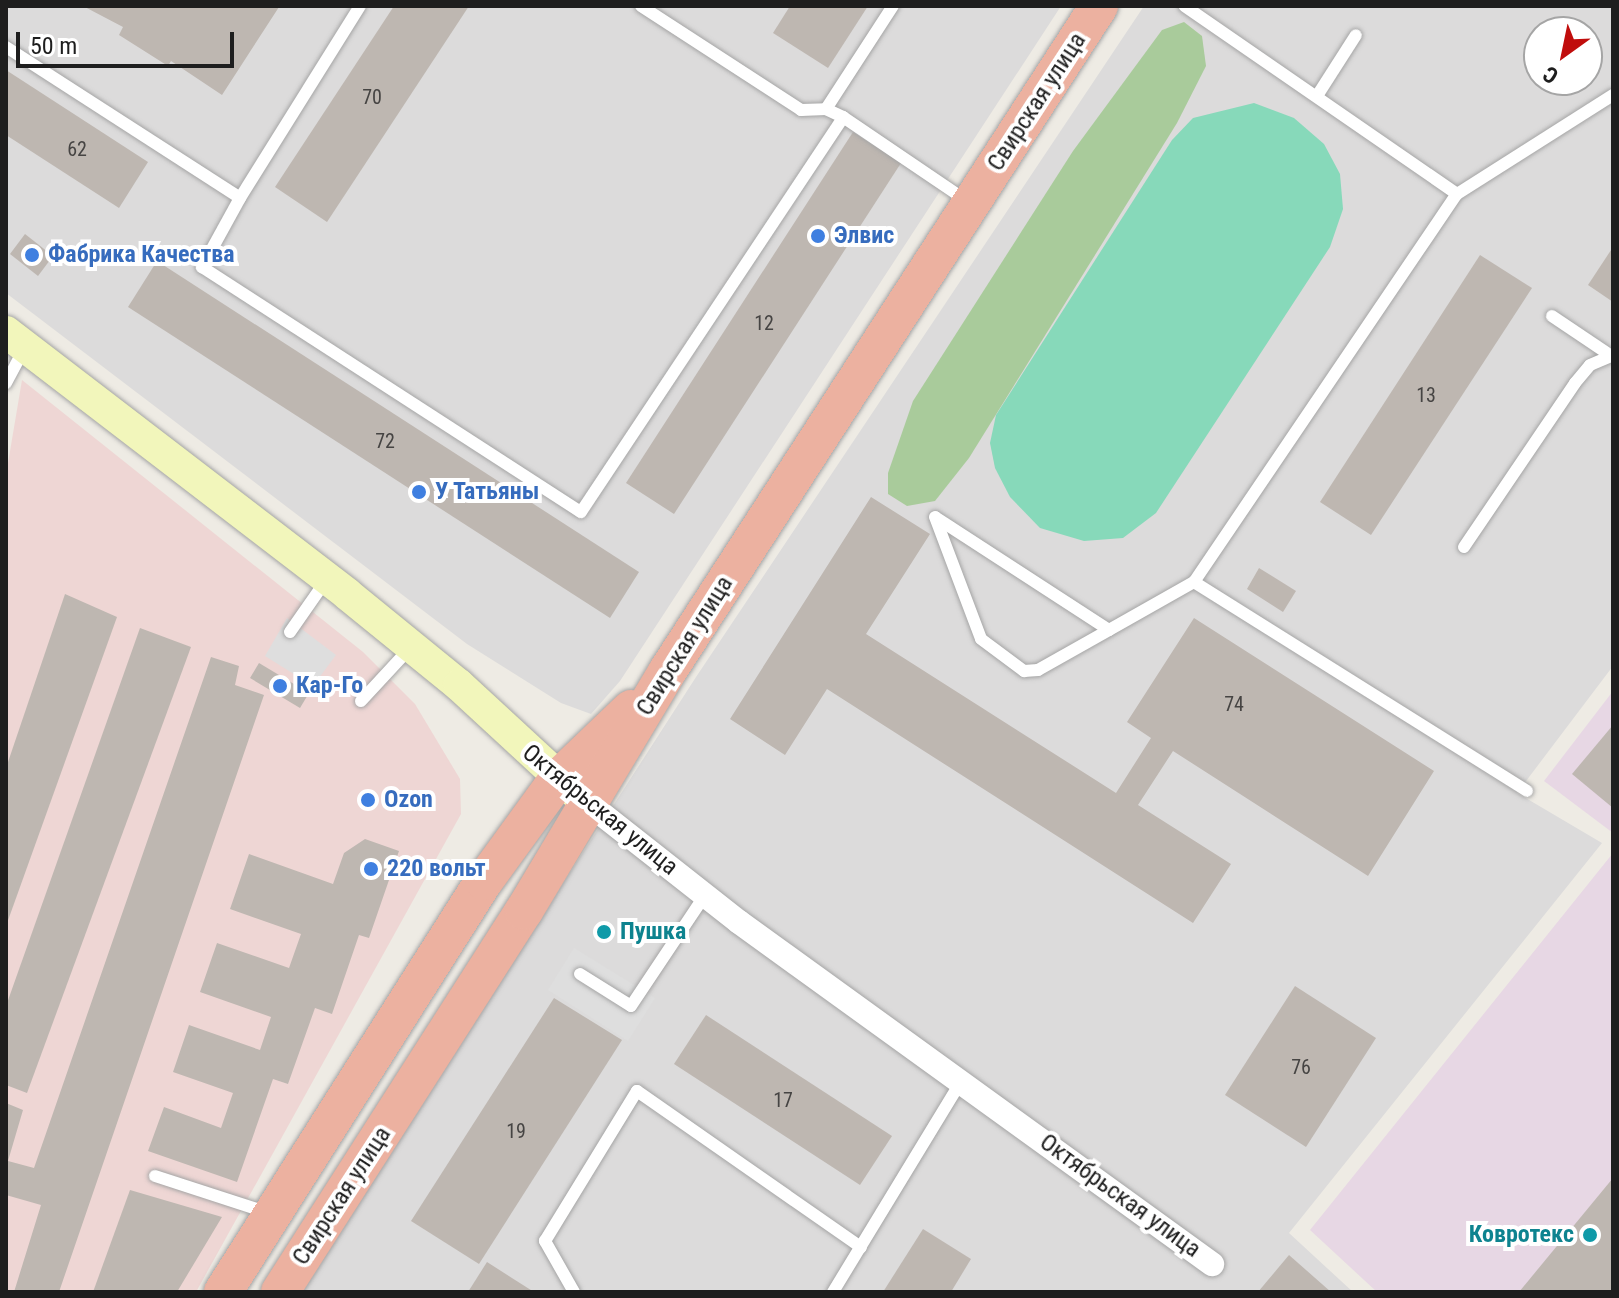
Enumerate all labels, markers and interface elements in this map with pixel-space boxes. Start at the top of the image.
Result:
scale bar [20,16,238,66]
north arrow [1523,16,1603,96]
street label: Свирская улица [982,27,1092,177]
text: 50 m [30,32,77,60]
text: С [1539,61,1563,89]
house number: 70 [362,85,382,109]
house number: 62 [67,137,87,161]
place label: Элвис [834,222,894,250]
marker: Элвис [809,227,827,245]
place label: Фабрика Качества [48,241,235,269]
marker: Фабрика Качества [23,246,41,264]
house number: 12 [754,311,774,335]
house number: 13 [1416,383,1436,407]
house number: 72 [375,429,395,453]
place label: У Татьяны [435,478,540,506]
marker: У Татьяны [410,483,428,501]
street label: Свирская улица [631,571,739,721]
place label: Кар-Го [296,672,363,700]
marker: Кар-Го [271,677,289,695]
house number: 74 [1224,692,1244,716]
street label: Октябрьская улица [516,738,684,882]
place label: Ozon [384,786,433,814]
marker: Ozon [359,791,377,809]
place label: 220 вольт [387,855,486,883]
marker: 220 вольт [362,860,380,878]
place label: Пушка [620,918,686,946]
marker: Пушка [595,923,613,941]
house number: 76 [1291,1055,1311,1079]
house number: 17 [773,1088,793,1112]
house number: 19 [506,1119,526,1143]
street label: Свирская улица [287,1121,397,1271]
street label: Октябрьская улица [1034,1128,1206,1264]
place label: Ковротекс [1469,1221,1574,1249]
marker: Ковротекс [1581,1226,1599,1244]

